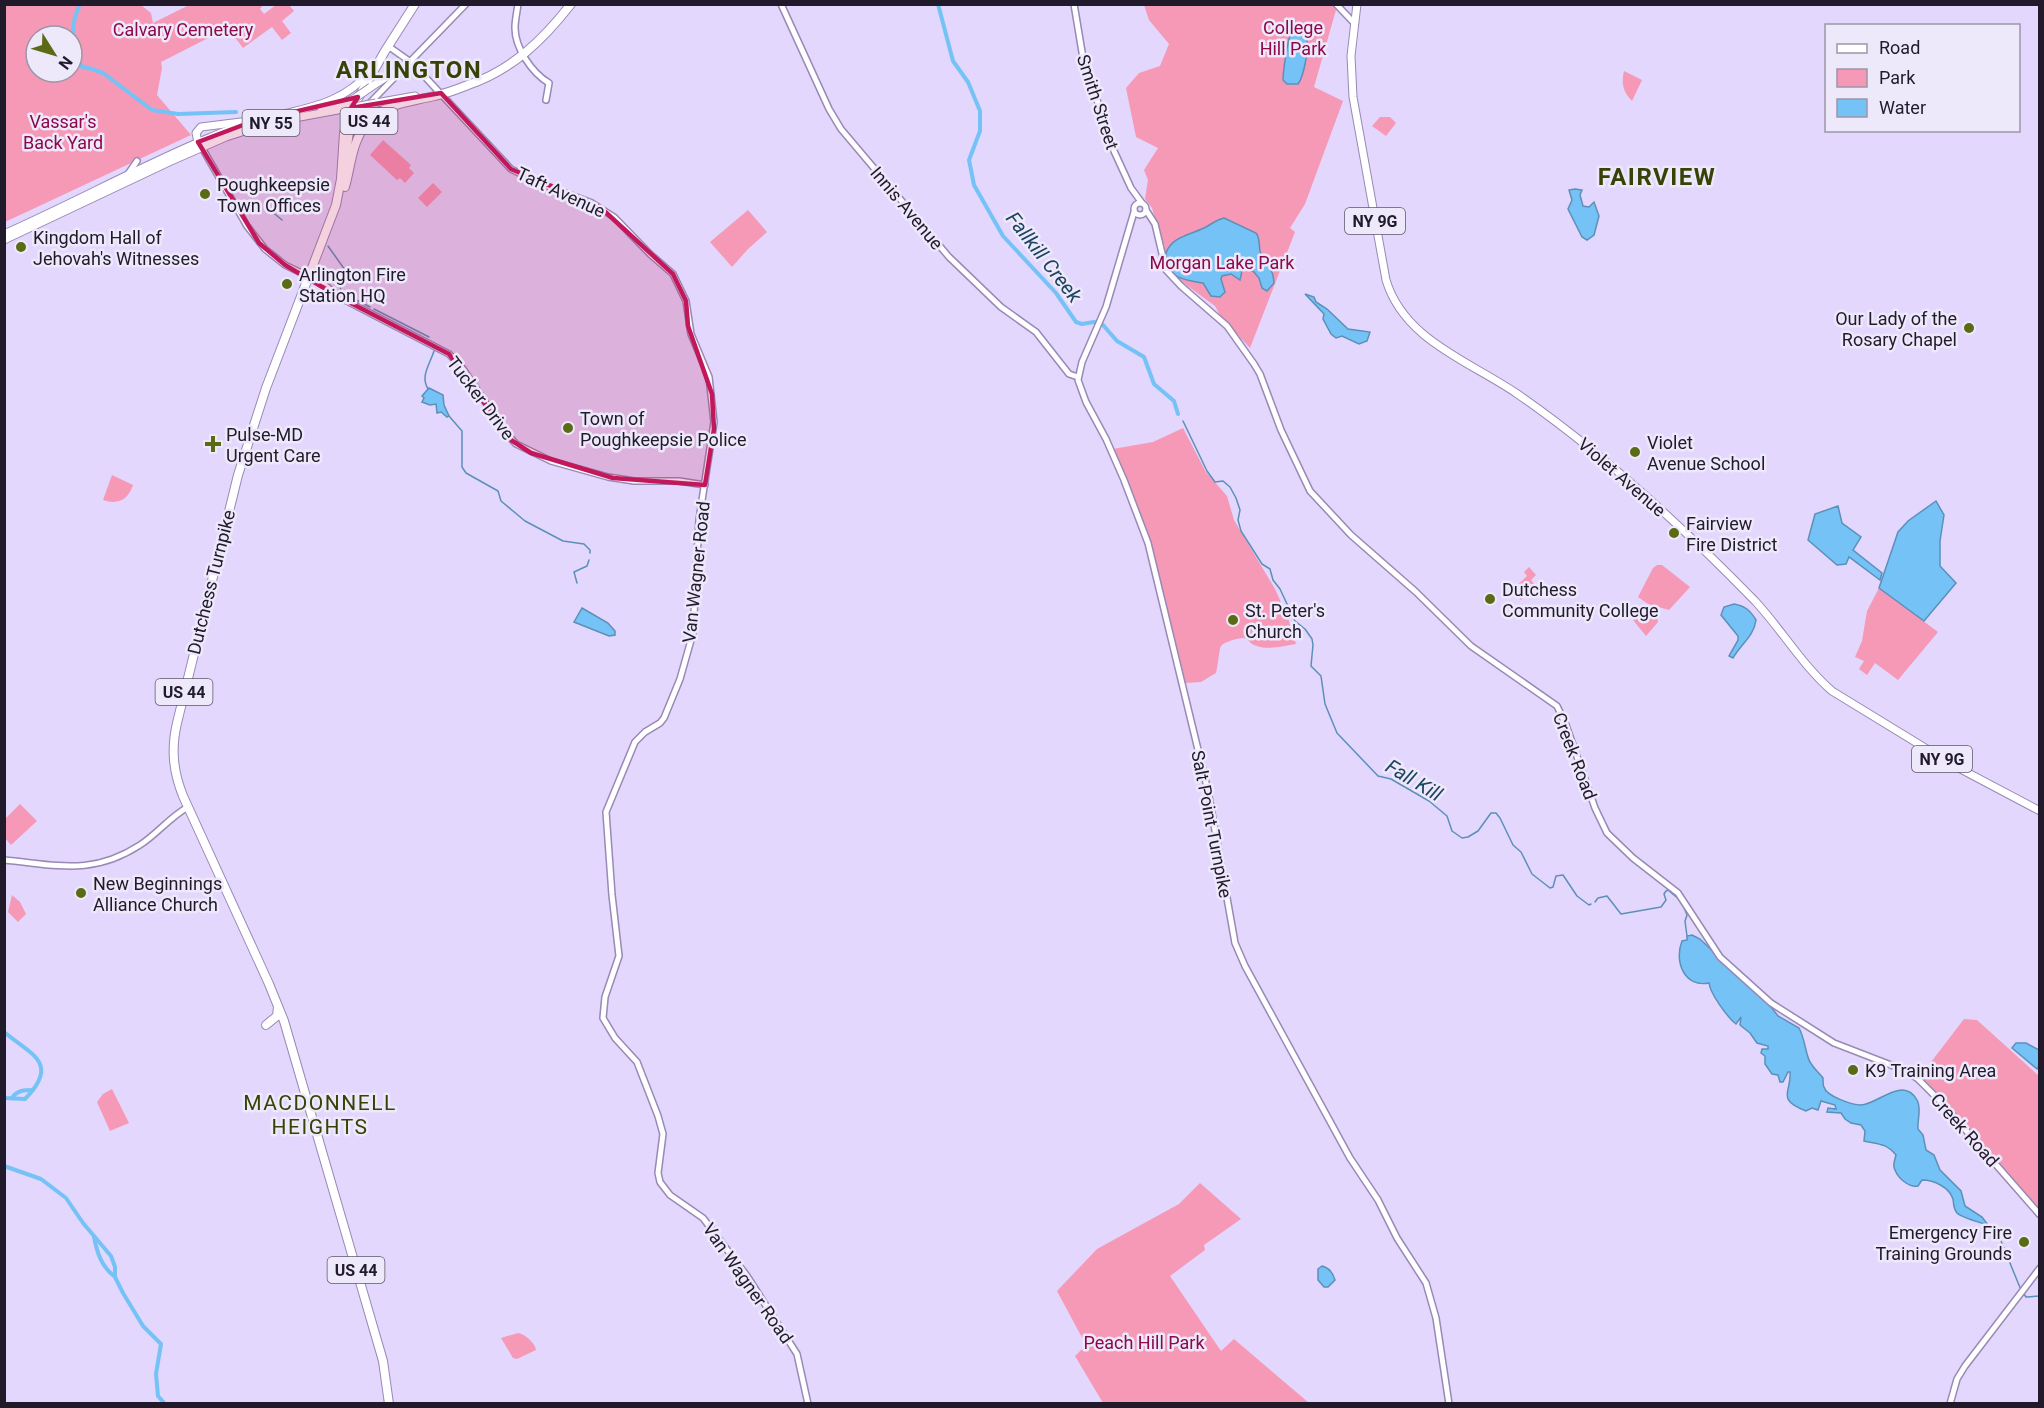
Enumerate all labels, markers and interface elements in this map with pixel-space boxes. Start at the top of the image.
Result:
park label: College Hill Park [1260,17,1327,59]
park label: Calvary Cemetery [113,19,254,40]
north arrow [24,24,84,84]
legend [1825,24,2020,132]
text: Road [1879,37,1920,58]
text: N [55,52,77,73]
street label: Smith Street [1073,52,1123,152]
district label: ARLINGTON [336,56,482,84]
text: Park [1879,67,1916,88]
text: Water [1879,97,1926,118]
road number: US 44 [340,108,398,134]
road number: NY 55 [242,110,300,136]
park label: Vassar's Back Yard [23,111,103,153]
street label: Taft Avenue [514,162,608,222]
street label: Innis Avenue [866,162,948,254]
district label: FAIRVIEW [1598,163,1716,191]
place label: Poughkeepsie Town Offices [217,174,330,216]
marker: Poughkeepsie Town Offices [198,187,212,201]
water label: Fallkill Creek [1001,207,1088,308]
road number: NY 9G [1345,208,1405,234]
place label: Kingdom Hall of Jehovah's Witnesses [33,227,199,269]
marker: Kingdom Hall of Jehovah's Witnesses [14,240,28,254]
park label: Morgan Lake Park [1150,252,1295,273]
place label: Arlington Fire Station HQ [299,264,406,306]
marker: Arlington Fire Station HQ [280,277,294,291]
place label: Our Lady of the Rosary Chapel [1835,308,1957,350]
marker: Our Lady of the Rosary Chapel [1962,321,1976,335]
street label: Tucker Drive [443,352,519,444]
place label: Town of Poughkeepsie Police [580,408,747,450]
marker: Town of Poughkeepsie Police [561,421,575,435]
place label: Pulse-MD Urgent Care [226,424,321,466]
place label: Violet Avenue School [1647,432,1765,474]
street label: Violet Avenue [1574,433,1670,521]
marker: Pulse-MD Urgent Care [204,435,222,453]
marker: Violet Avenue School [1628,445,1642,459]
street label: Van Wagner Road [678,500,714,644]
street label: Dutchess Turnpike [183,508,239,656]
place label: Fairview Fire District [1686,513,1778,555]
marker: Fairview Fire District [1667,526,1681,540]
place label: Dutchess Community College [1502,579,1659,621]
marker: Dutchess Community College [1483,592,1497,606]
place label: St. Peter's Church [1245,600,1325,642]
marker: St. Peter's Church [1226,613,1240,627]
road number: US 44 [156,679,213,705]
street label: Creek Road [1549,709,1601,803]
road number: NY 9G [1912,746,1972,772]
street label: Salt Point Turnpike [1187,748,1237,900]
water label: Fall Kill [1381,754,1447,806]
place label: New Beginnings Alliance Church [93,873,222,915]
marker: New Beginnings Alliance Church [74,886,88,900]
place label: K9 Training Area [1865,1060,1996,1081]
marker: K9 Training Area [1846,1063,1860,1077]
street label: Creek Road [1927,1089,2003,1171]
district label: MACDONNELL HEIGHTS [243,1091,397,1139]
street label: Van Wagner Road [699,1219,797,1347]
place label: Emergency Fire Training Grounds [1875,1222,2012,1264]
marker: Emergency Fire Training Grounds [2017,1235,2031,1249]
road number: US 44 [328,1257,385,1283]
park label: Peach Hill Park [1083,1332,1205,1353]

